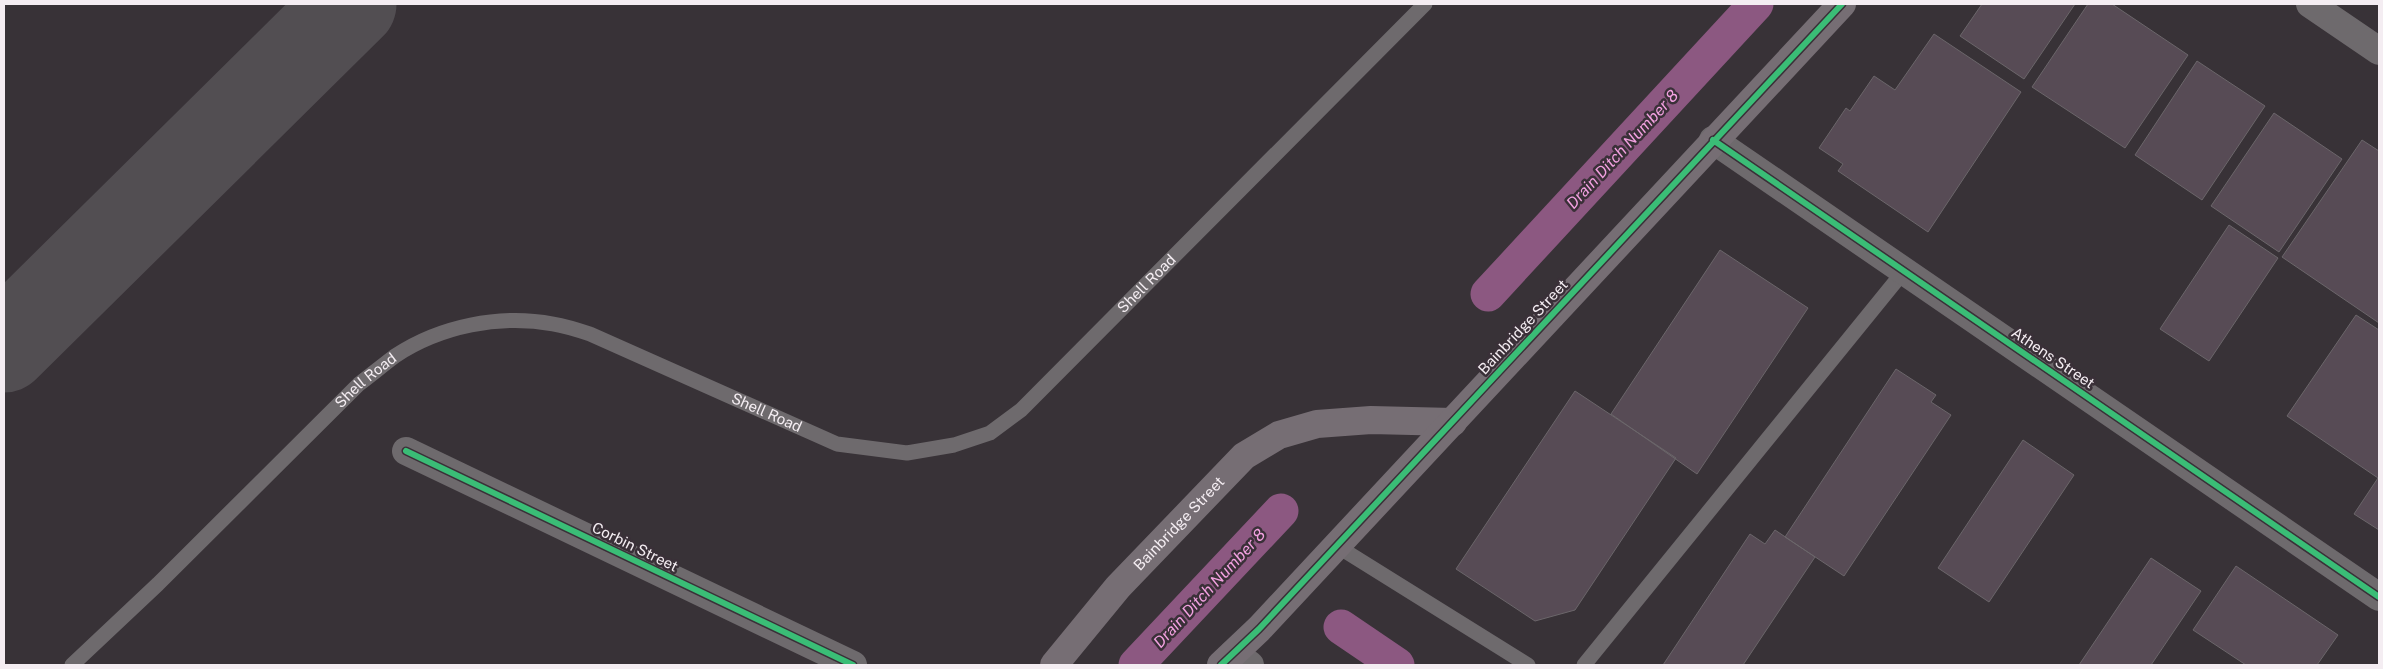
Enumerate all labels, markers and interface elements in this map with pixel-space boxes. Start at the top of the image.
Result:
water label: Drain Ditch Number 8 [1562,86,1682,213]
street label: Shell Road [1114,251,1179,316]
street label: Bainbridge Street [1474,276,1571,378]
street label: Athens Street [2009,324,2098,392]
street label: Shell Road [331,349,399,411]
street label: Shell Road [729,389,805,435]
street label: Bainbridge Street [1130,473,1228,573]
street label: Corbin Street [589,518,681,575]
water label: Drain Ditch Number 8 [1149,525,1269,652]

